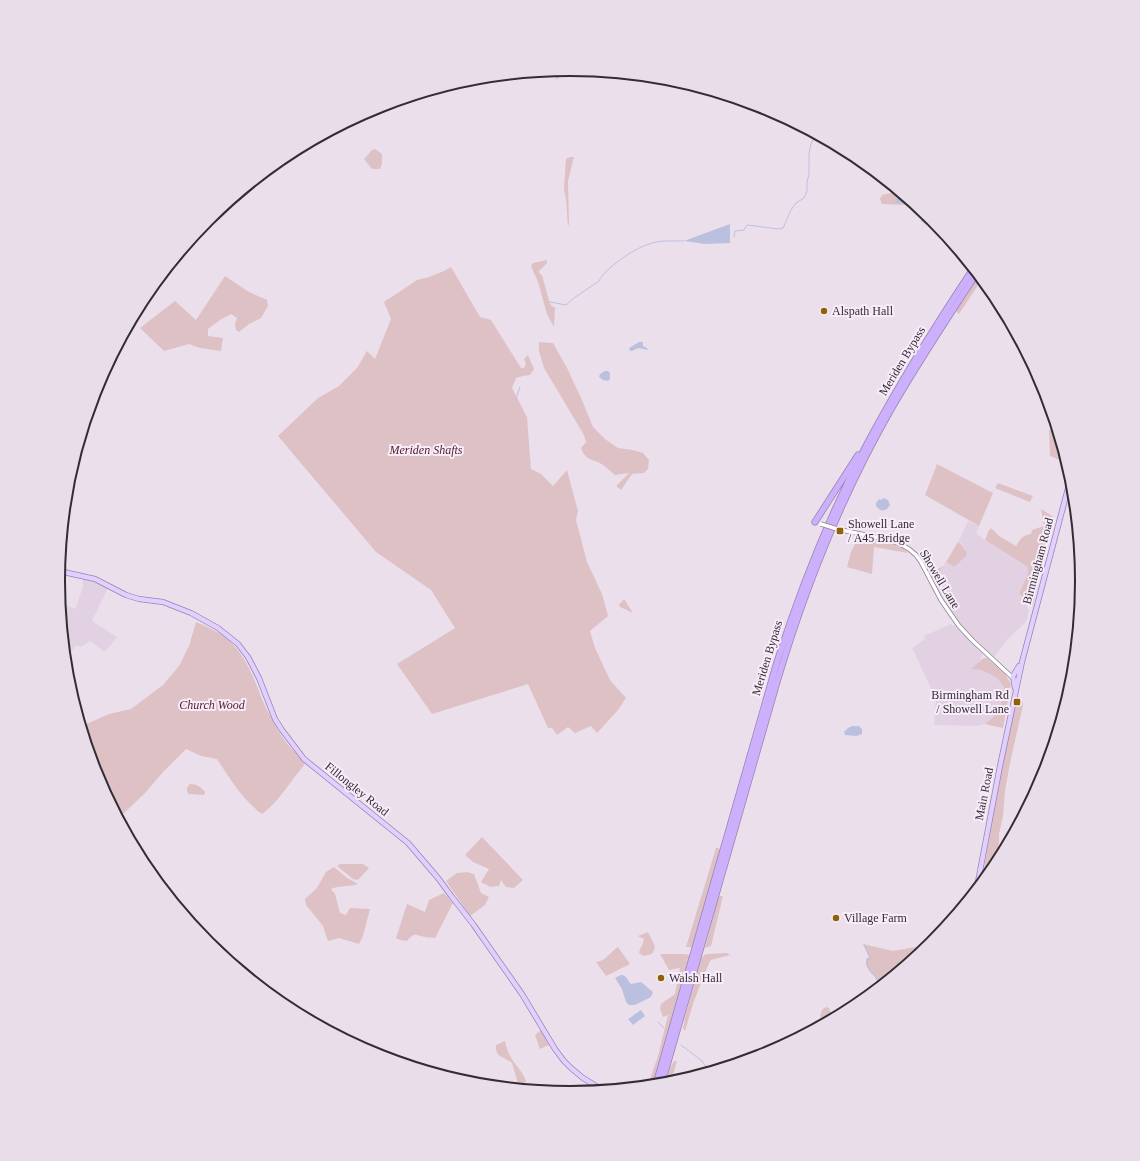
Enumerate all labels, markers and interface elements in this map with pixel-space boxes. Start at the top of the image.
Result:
place label: Alspath Hall [832,304,894,318]
marker: Alspath Hall [819,306,829,316]
street label: Meriden Bypass [876,324,928,398]
park label: Meriden Shafts [389,443,463,457]
street label: Birmingham Road [1020,516,1056,606]
place label: Showell Lane / A45 Bridge [848,517,914,545]
marker: Showell Lane / A45 Bridge [835,526,845,536]
street label: Showell Lane [917,547,963,611]
street label: Meriden Bypass [749,618,785,697]
place label: Birmingham Rd / Showell Lane [931,688,1009,716]
marker: Birmingham Rd / Showell Lane [1012,697,1022,707]
park label: Church Wood [179,698,246,712]
street label: Fillongley Road [322,759,392,819]
street label: Main Road [972,766,996,822]
place label: Village Farm [844,911,908,925]
marker: Village Farm [831,913,841,923]
place label: Walsh Hall [669,971,723,985]
marker: Walsh Hall [656,973,666,983]

